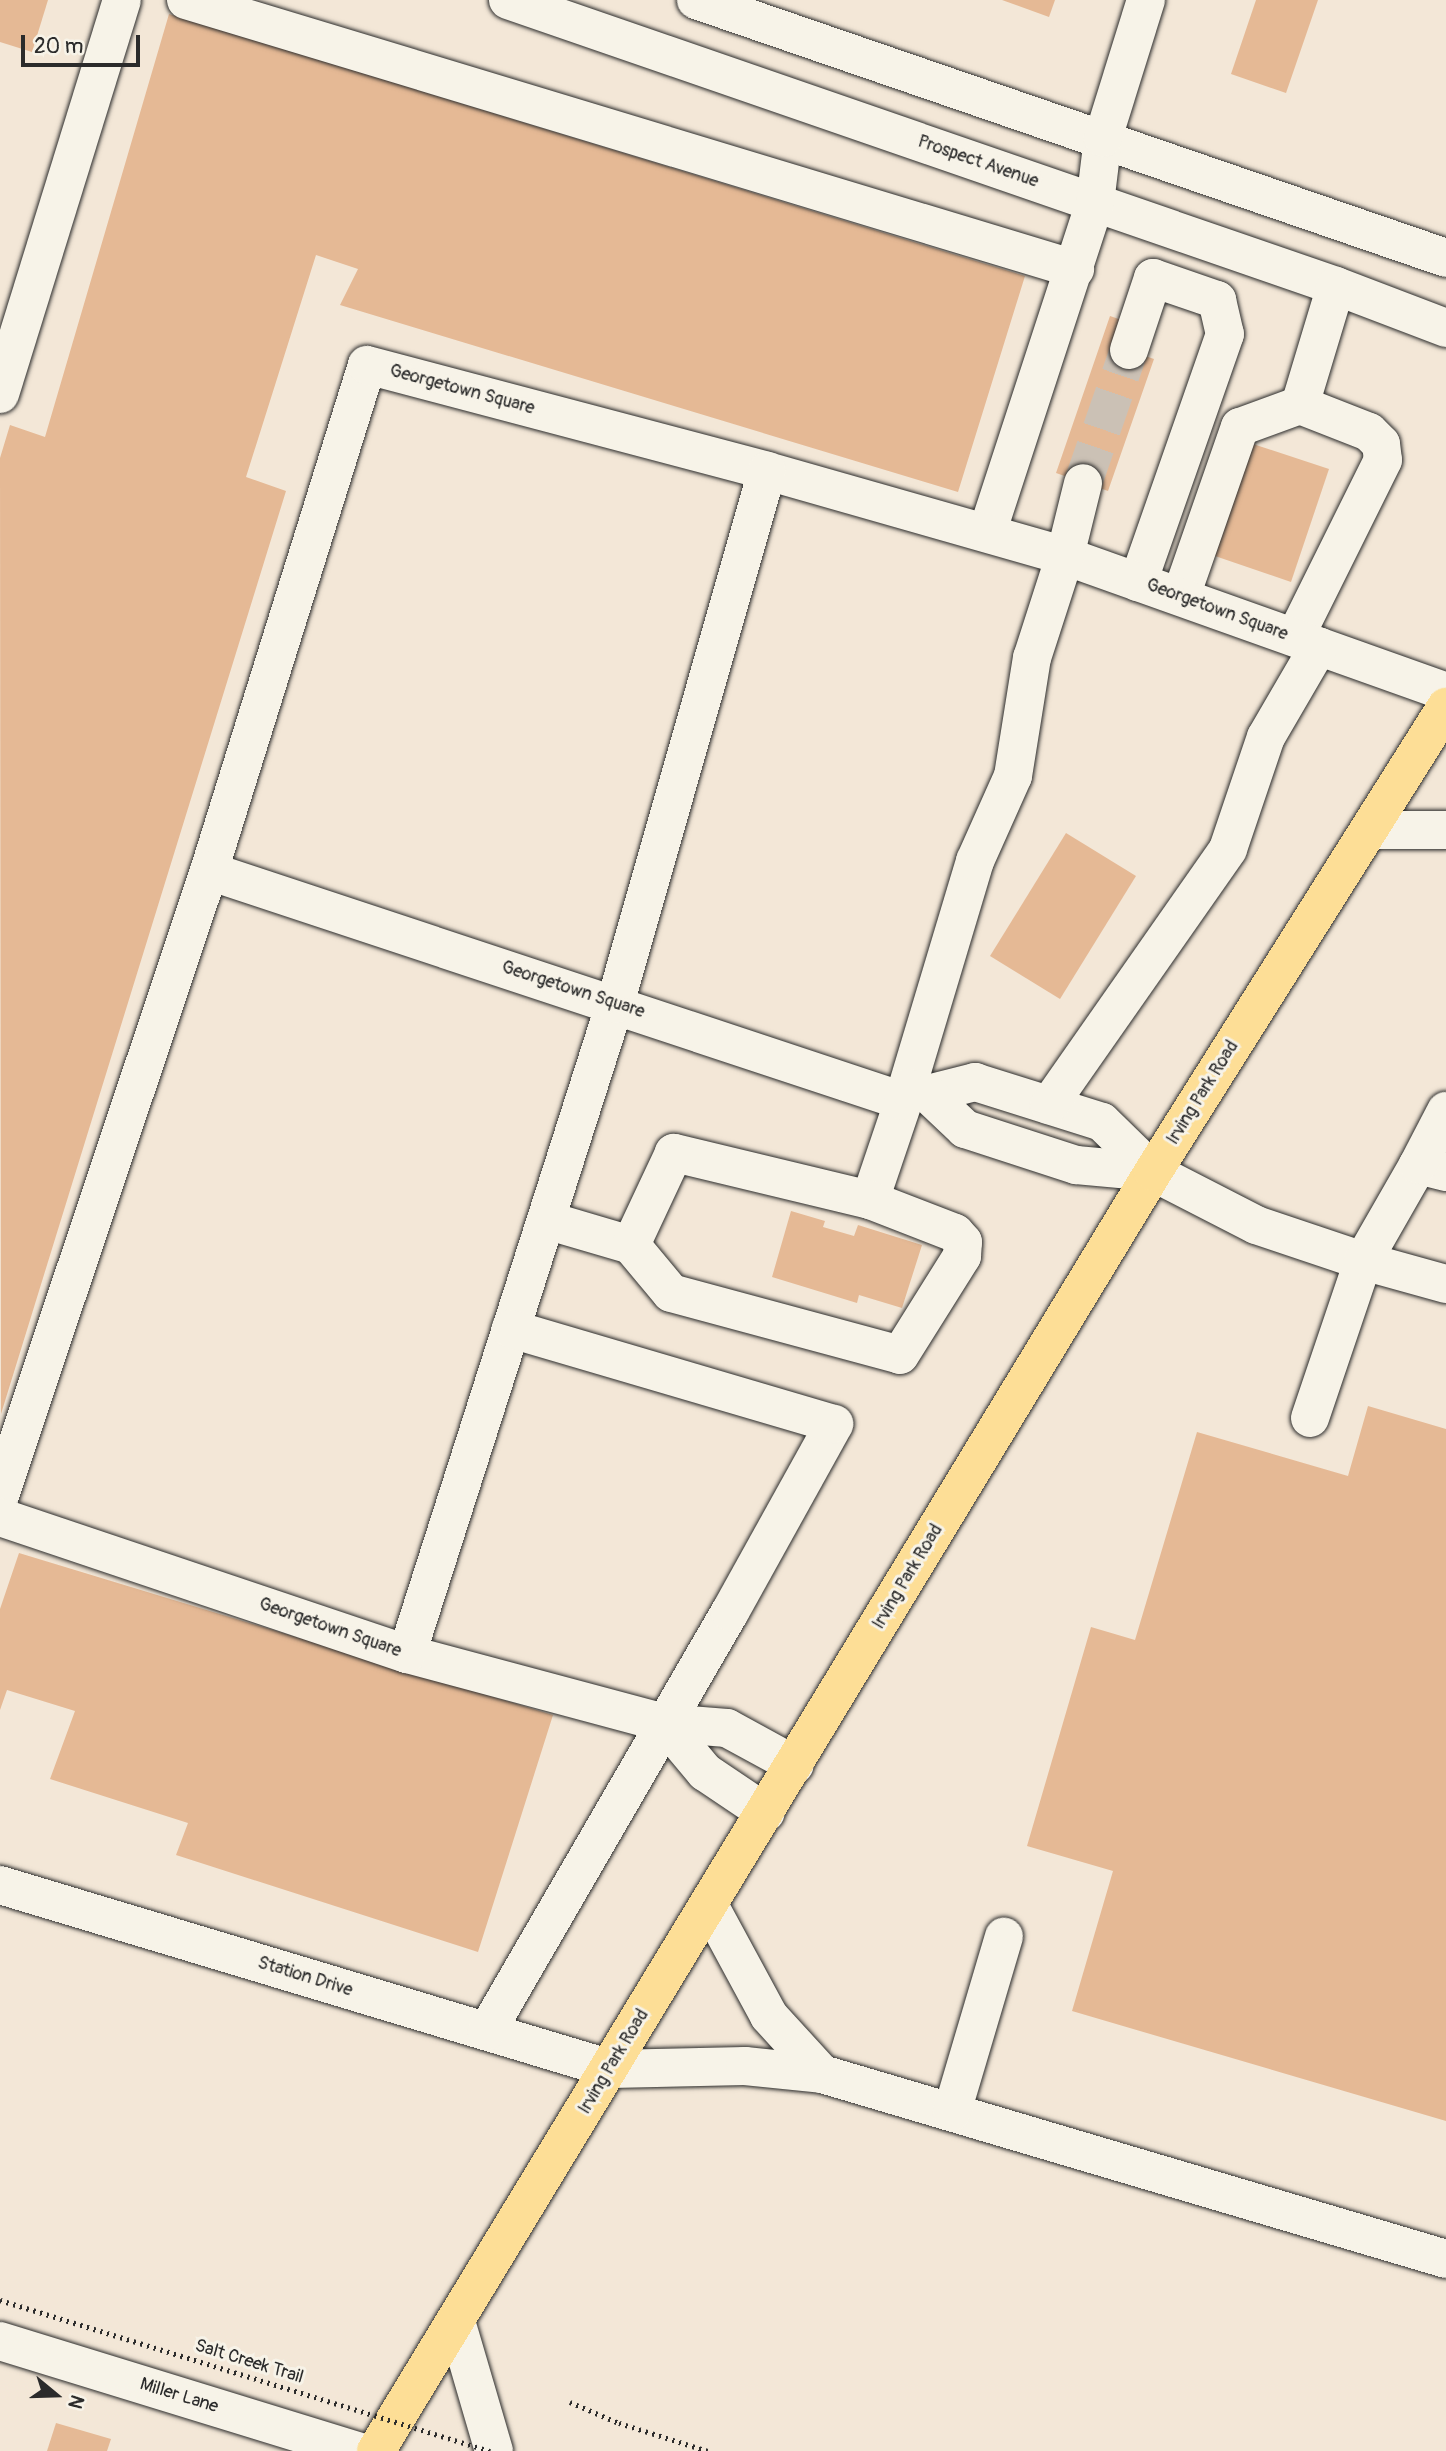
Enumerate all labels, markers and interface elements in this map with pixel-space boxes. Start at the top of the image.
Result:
scale bar [24,21,144,65]
text: 20 m [34,33,83,60]
street label: Prospect Avenue [915,131,1041,193]
street label: Georgetown Square [387,360,537,420]
street label: Georgetown Square [1143,574,1291,646]
street label: Georgetown Square [499,957,647,1023]
street label: Irving Park Road [1162,1037,1244,1149]
street label: Irving Park Road [868,1521,948,1633]
street label: Georgetown Square [256,1594,404,1662]
street label: Station Drive [255,1952,355,2002]
street label: Irving Park Road [574,2006,654,2118]
street label: Salt Creek Trail [192,2335,306,2389]
north arrow [21,2360,91,2430]
street label: Miller Lane [137,2374,221,2418]
text: N [62,2392,89,2412]

